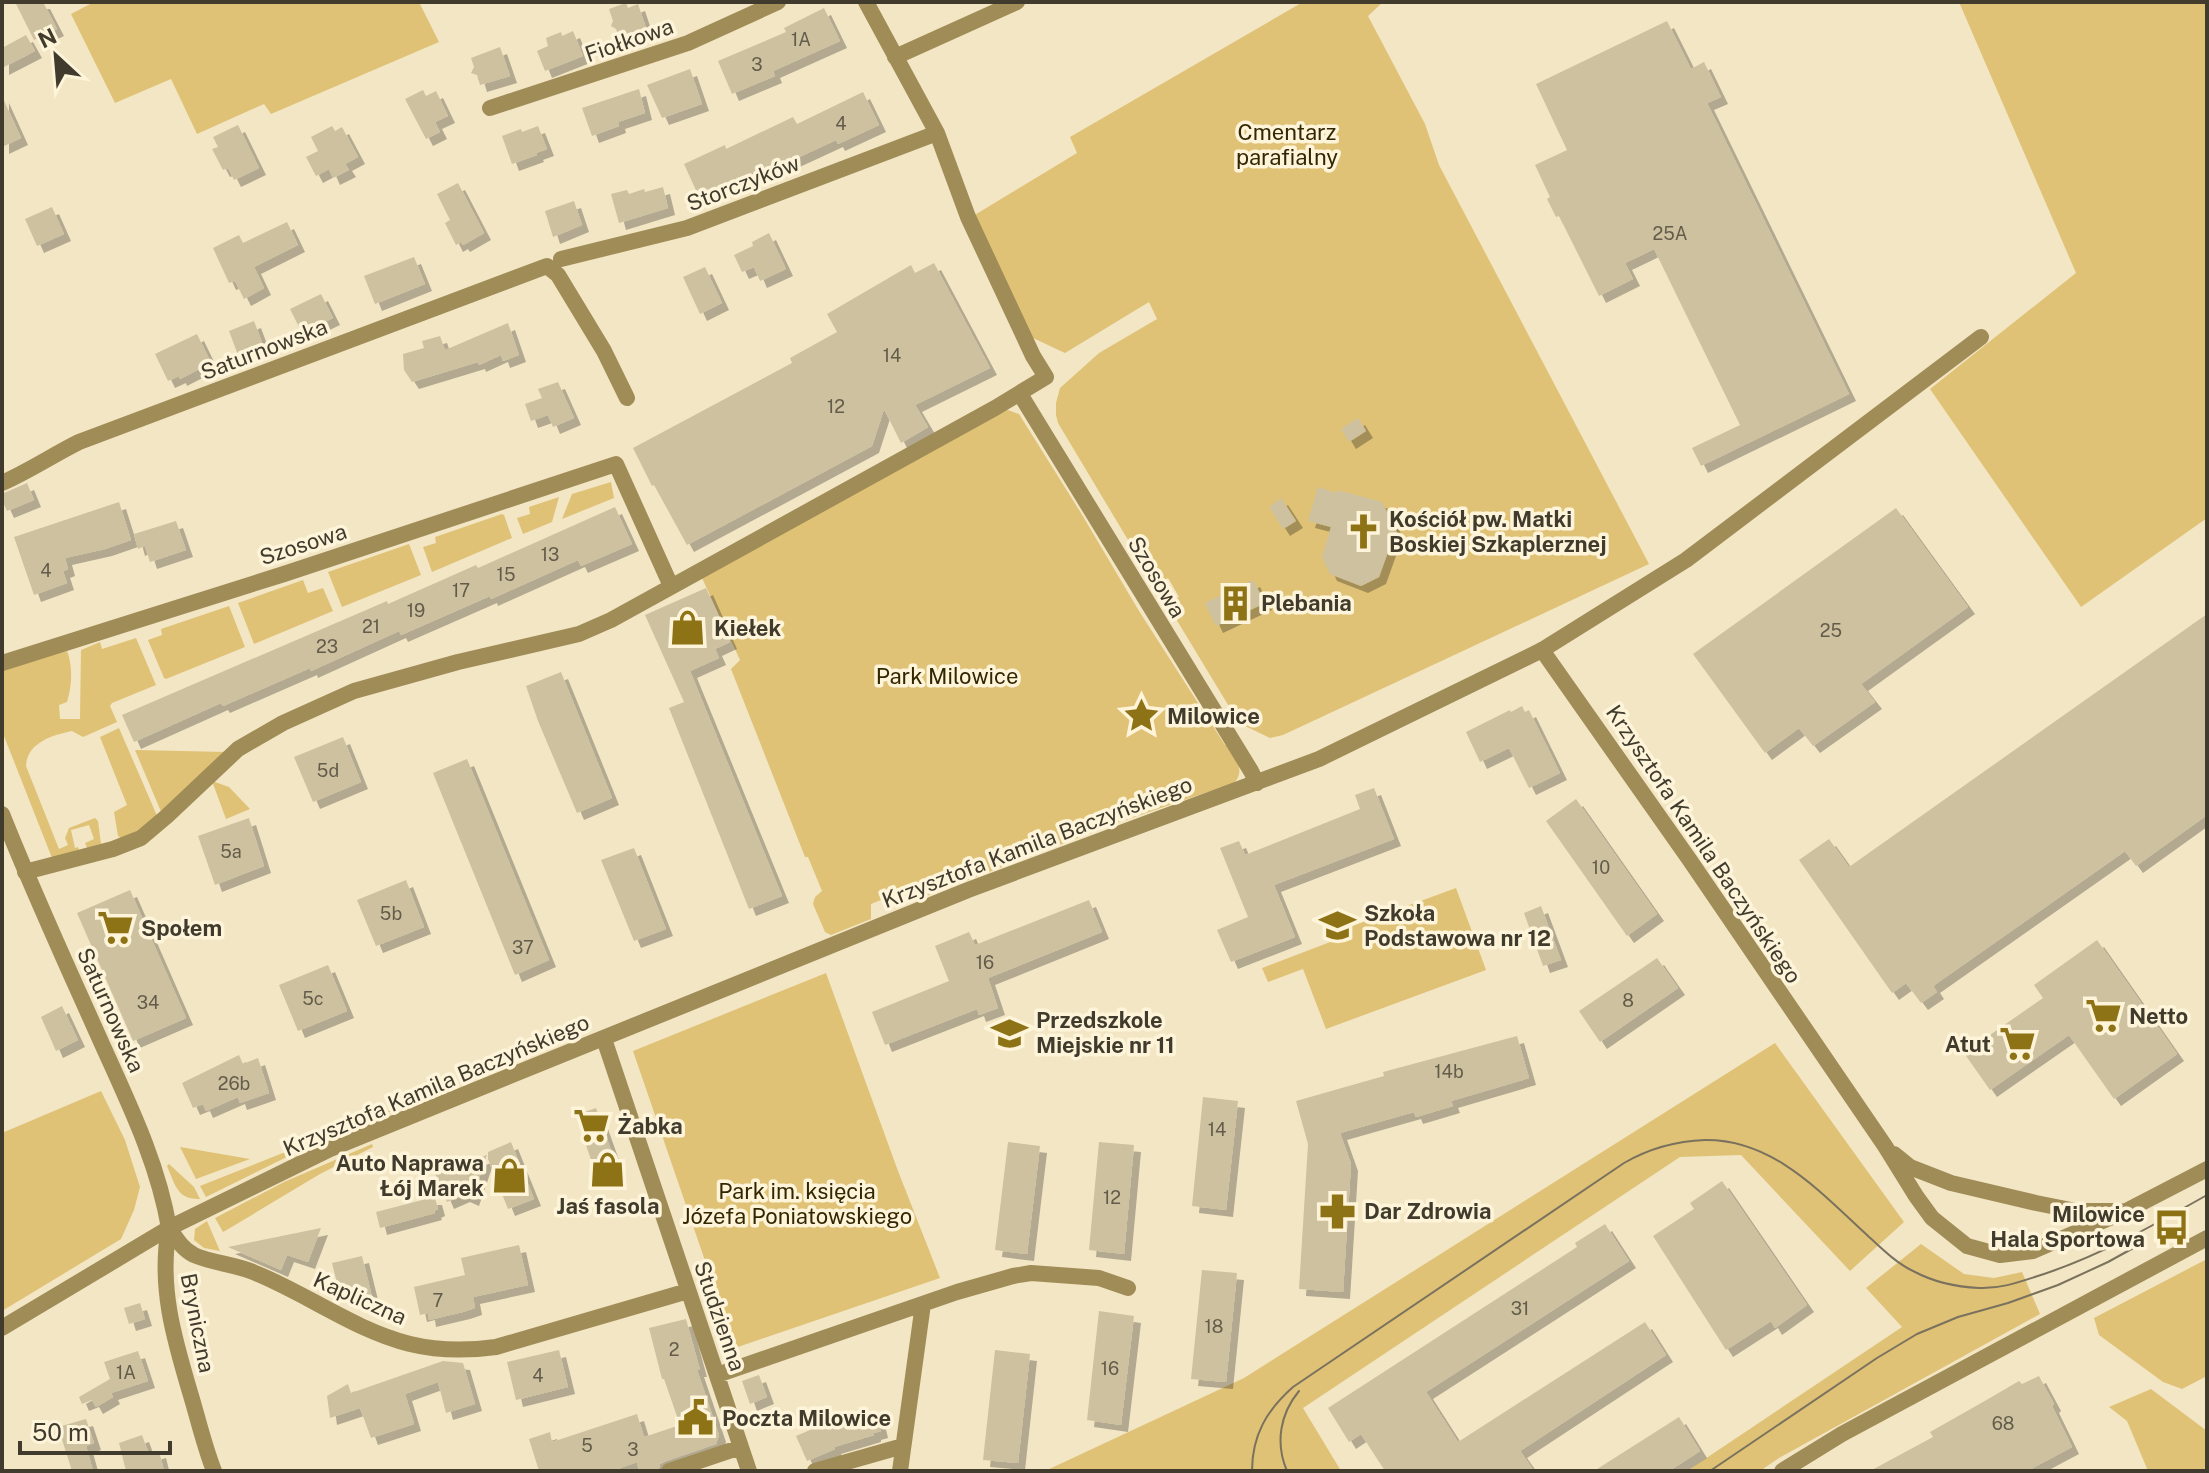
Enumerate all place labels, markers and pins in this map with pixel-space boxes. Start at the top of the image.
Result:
place label: Kościół pw. Matki Boskiej Szkaplerznej [1389,506,1607,557]
church icon: Kościół pw. Matki Boskiej Szkaplerznej [1344,513,1382,551]
building icon: Plebania [1216,584,1254,622]
place label: Plebania [1261,590,1352,616]
shop icon: Kiełek [669,609,707,647]
place label: Kiełek [714,615,782,641]
place icon: Milowice [1122,697,1160,735]
place label: Milowice [1167,703,1260,729]
place label: Szkoła Podstawowa nr 12 [1364,900,1551,951]
school or university icon: Szkoła Podstawowa nr 12 [1319,907,1357,945]
supermarket icon: Społem [96,909,134,947]
place label: Społem [141,915,222,941]
supermarket icon: Netto [2084,997,2122,1035]
place label: Netto [2129,1003,2188,1029]
place label: Przedszkole Miejskie nr 11 [1036,1007,1175,1058]
school or university icon: Przedszkole Miejskie nr 11 [991,1014,1029,1052]
supermarket icon: Atut [1998,1025,2036,1063]
place label: Atut [1945,1031,1991,1057]
supermarket icon: Żabka [572,1107,610,1145]
place label: Żabka [617,1113,683,1139]
place label: Auto Naprawa Łój Marek [336,1150,484,1201]
shop icon: Jaś fasola [589,1151,627,1189]
shop icon: Auto Naprawa Łój Marek [491,1157,529,1195]
pharmacy icon: Dar Zdrowia [1319,1192,1357,1230]
place label: Jaś fasola [557,1193,659,1219]
place label: Dar Zdrowia [1364,1198,1491,1224]
place label: Milowice Hala Sportowa [1990,1201,2145,1252]
bus stop icon: Milowice Hala Sportowa [2152,1208,2190,1246]
public building icon: Poczta Milowice [677,1399,715,1437]
place label: Poczta Milowice [722,1405,891,1431]

